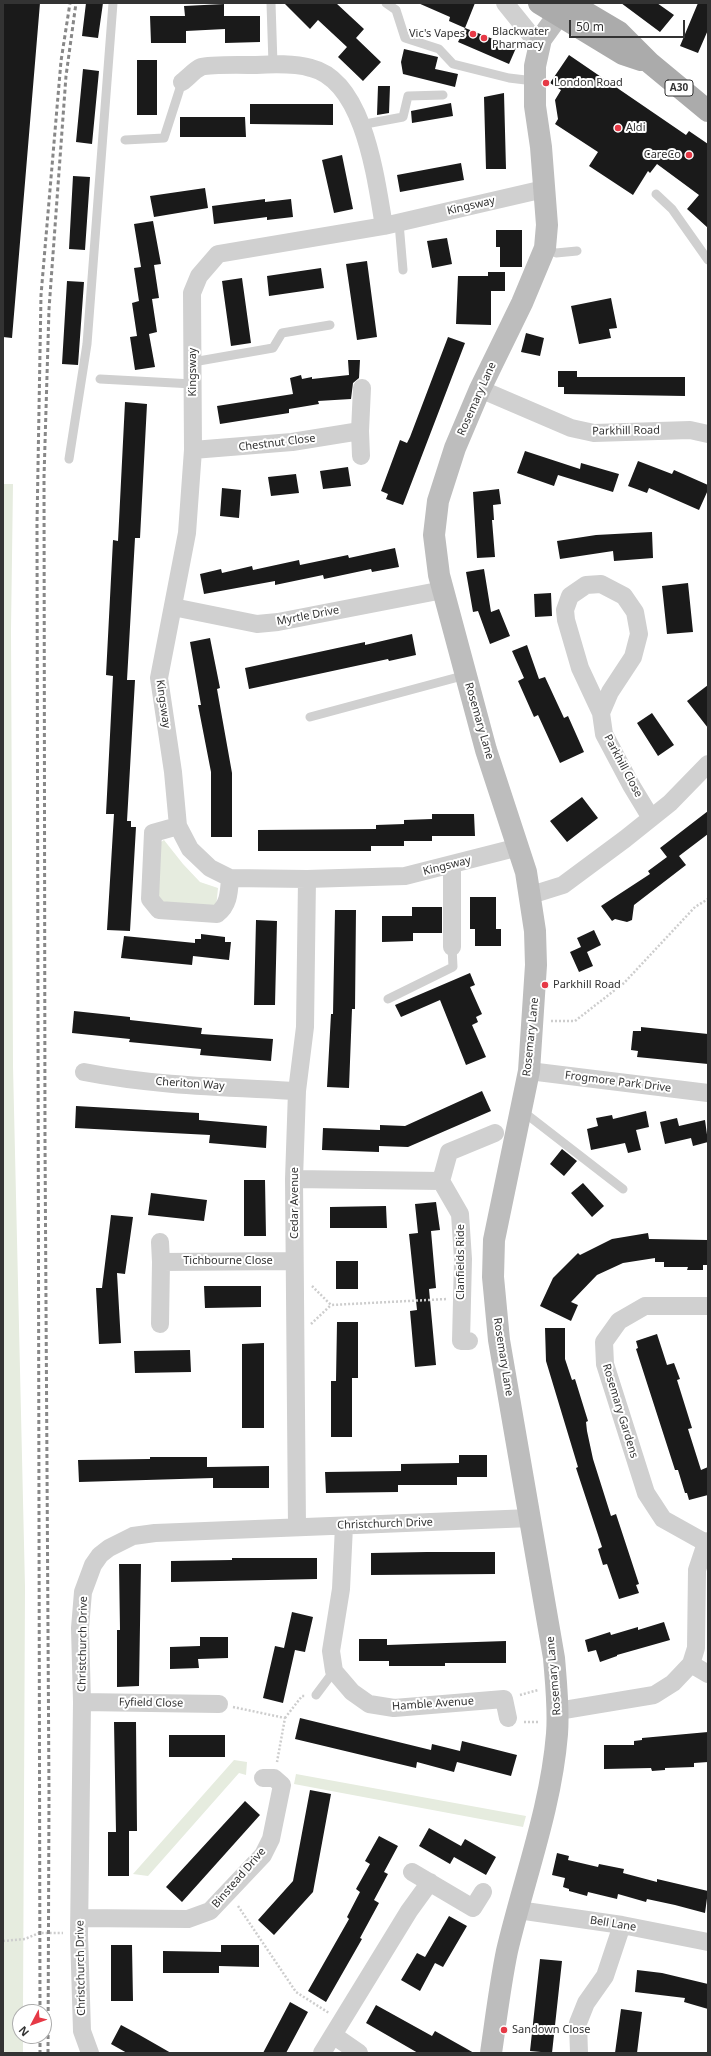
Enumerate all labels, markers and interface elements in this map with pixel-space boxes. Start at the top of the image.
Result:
scale bar [571,12,687,38]
text: 50 m [576,18,604,35]
place label: Blackwater Pharmacy [492,25,549,51]
place label: Vic's Vapes [409,27,465,41]
marker: Vic's Vapes [468,29,478,39]
marker: Blackwater Pharmacy [479,33,489,43]
place label: London Road [554,76,623,90]
marker: London Road [541,78,551,88]
road number: A30 [665,80,693,96]
place label: Aldi [626,121,645,135]
marker: Aldi [613,123,623,133]
place label: CareCo [644,148,681,162]
marker: CareCo [684,150,694,160]
street label: Kingsway [446,194,496,218]
street label: Kingsway [186,348,200,396]
street label: Rosemary Lane [455,360,499,438]
street label: Parkhill Road [592,424,660,438]
street label: Chestnut Close [238,432,316,454]
street label: Myrtle Drive [276,603,340,629]
street label: Kingsway [153,679,173,729]
street label: Rosemary Lane [462,681,496,761]
street label: Parkhill Close [601,732,645,800]
street label: Kingsway [422,854,472,878]
place label: Parkhill Road [553,978,621,992]
marker: Parkhill Road [540,980,550,990]
street label: Rosemary Lane [520,997,542,1077]
street label: Frogmore Park Drive [564,1069,672,1095]
street label: Cheriton Way [155,1075,225,1093]
street label: Cedar Avenue [288,1167,302,1239]
street label: Clanfields Ride [454,1224,468,1300]
street label: Tichbourne Close [183,1254,273,1268]
street label: Rosemary Lane [490,1317,516,1397]
street label: Rosemary Gardens [599,1362,641,1460]
street label: Christchurch Drive [337,1516,433,1532]
street label: Christchurch Drive [76,1596,90,1692]
street label: Rosemary Lane [544,1636,564,1716]
street label: Hamble Avenue [392,1695,474,1713]
street label: Fyfield Close [119,1696,183,1710]
street label: Binstead Drive [209,1845,269,1911]
street label: Bell Lane [589,1914,637,1934]
street label: Christchurch Drive [74,1920,88,2016]
north arrow [12,2004,52,2044]
text: N [15,2023,32,2040]
place label: Sandown Close [512,2023,590,2037]
marker: Sandown Close [499,2025,509,2035]

